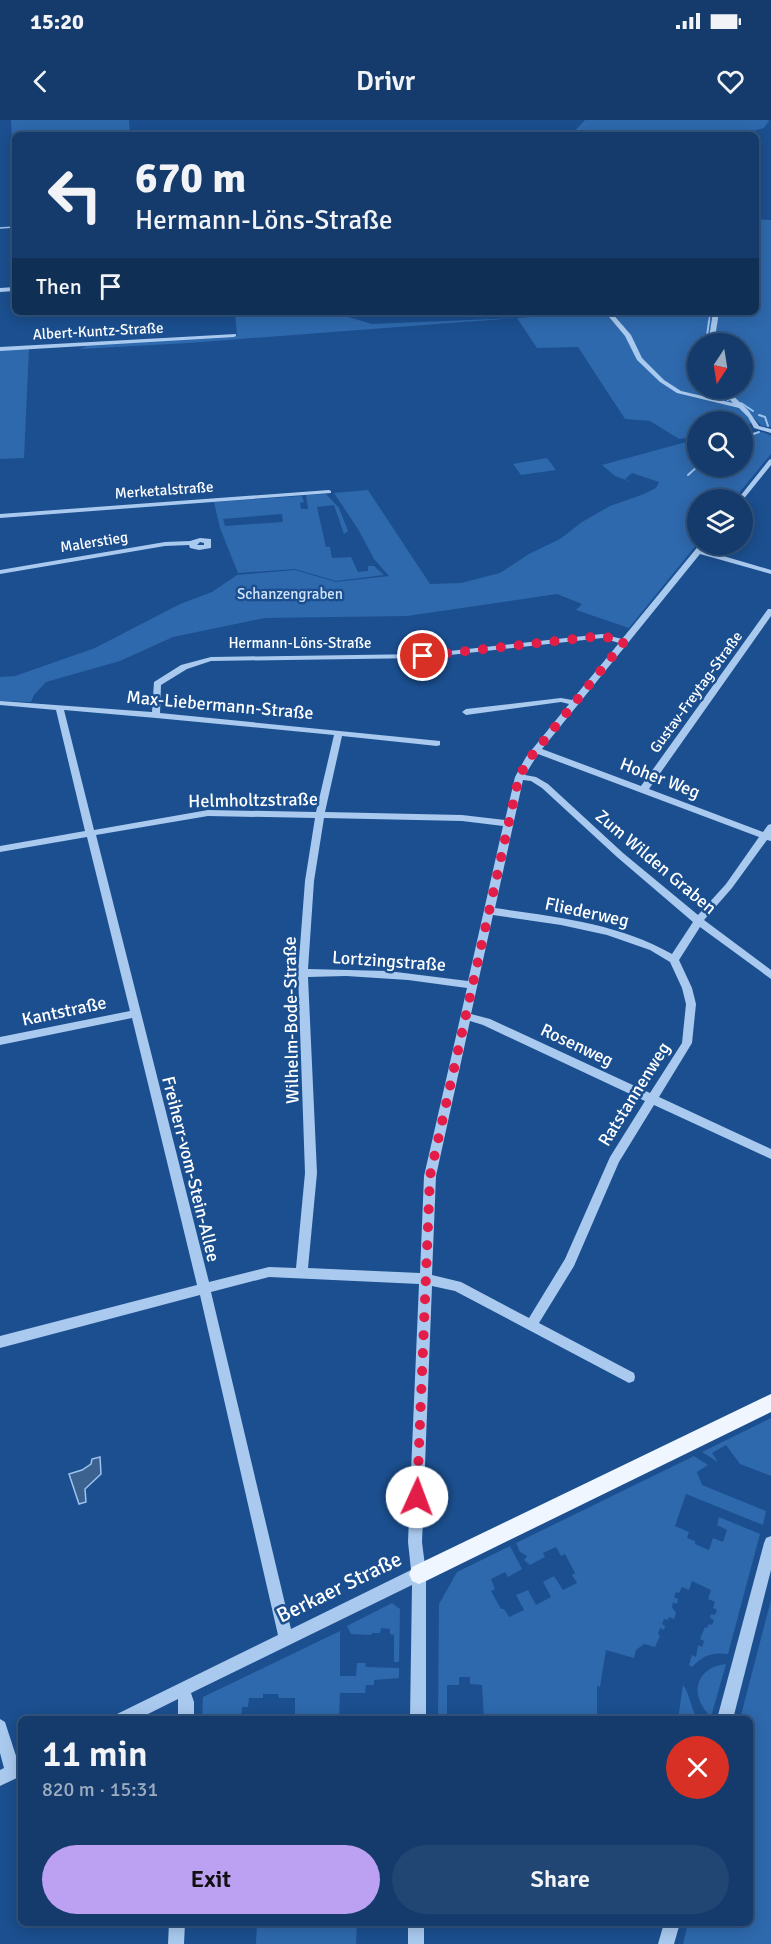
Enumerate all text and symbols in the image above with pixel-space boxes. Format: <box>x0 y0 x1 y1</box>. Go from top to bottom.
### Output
text: 15:20 <box>30 8 84 35</box>
icon: back <box>24 65 57 98</box>
text: Drivr <box>356 65 415 98</box>
icon: heart <box>714 65 747 98</box>
text: 670 m <box>135 153 246 204</box>
icon: left <box>36 156 114 234</box>
text: Hermann-Löns-Straße <box>135 204 393 237</box>
icon: arrive <box>94 270 127 303</box>
text: Then <box>36 273 82 300</box>
street label: Albert-Kuntz-Straße <box>32 319 164 343</box>
north arrow <box>687 333 753 399</box>
map controls <box>687 333 753 555</box>
button: search <box>687 411 753 477</box>
street label: Merketalstraße <box>114 478 214 502</box>
button: layers <box>687 489 753 555</box>
street label: Malerstieg <box>59 528 129 556</box>
park label: Schanzengraben <box>237 585 343 603</box>
street label: Gustav-Freytag-Straße <box>646 628 746 756</box>
pin <box>397 630 448 681</box>
street label: Hermann-Löns-Straße <box>228 634 372 652</box>
icon: arrive <box>406 639 439 672</box>
street label: Max-Liebermann-Straße <box>126 686 314 724</box>
street label: Hoher Weg <box>617 753 703 803</box>
street label: Helmholtzstraße <box>188 788 318 812</box>
street label: Zum Wilden Graben <box>591 805 721 919</box>
street label: Fliederweg <box>543 892 631 932</box>
street label: Wilhelm-Bode-Straße <box>279 936 303 1104</box>
street label: Lortzingstraße <box>331 946 447 976</box>
street label: Kantstraße <box>20 991 108 1031</box>
street label: Rosenweg <box>537 1019 617 1071</box>
street label: Ratstannenweg <box>593 1038 675 1150</box>
street label: Freiherr-vom-Stein-Allee <box>157 1074 225 1264</box>
position arrow <box>385 1465 449 1529</box>
street label: Berkaer Straße <box>272 1546 406 1628</box>
text: 11 min <box>42 1732 148 1777</box>
button: close <box>666 1736 729 1799</box>
text: 820 m · 15:31 <box>42 1777 158 1802</box>
button: Exit <box>42 1845 380 1914</box>
button: Share <box>392 1845 729 1914</box>

